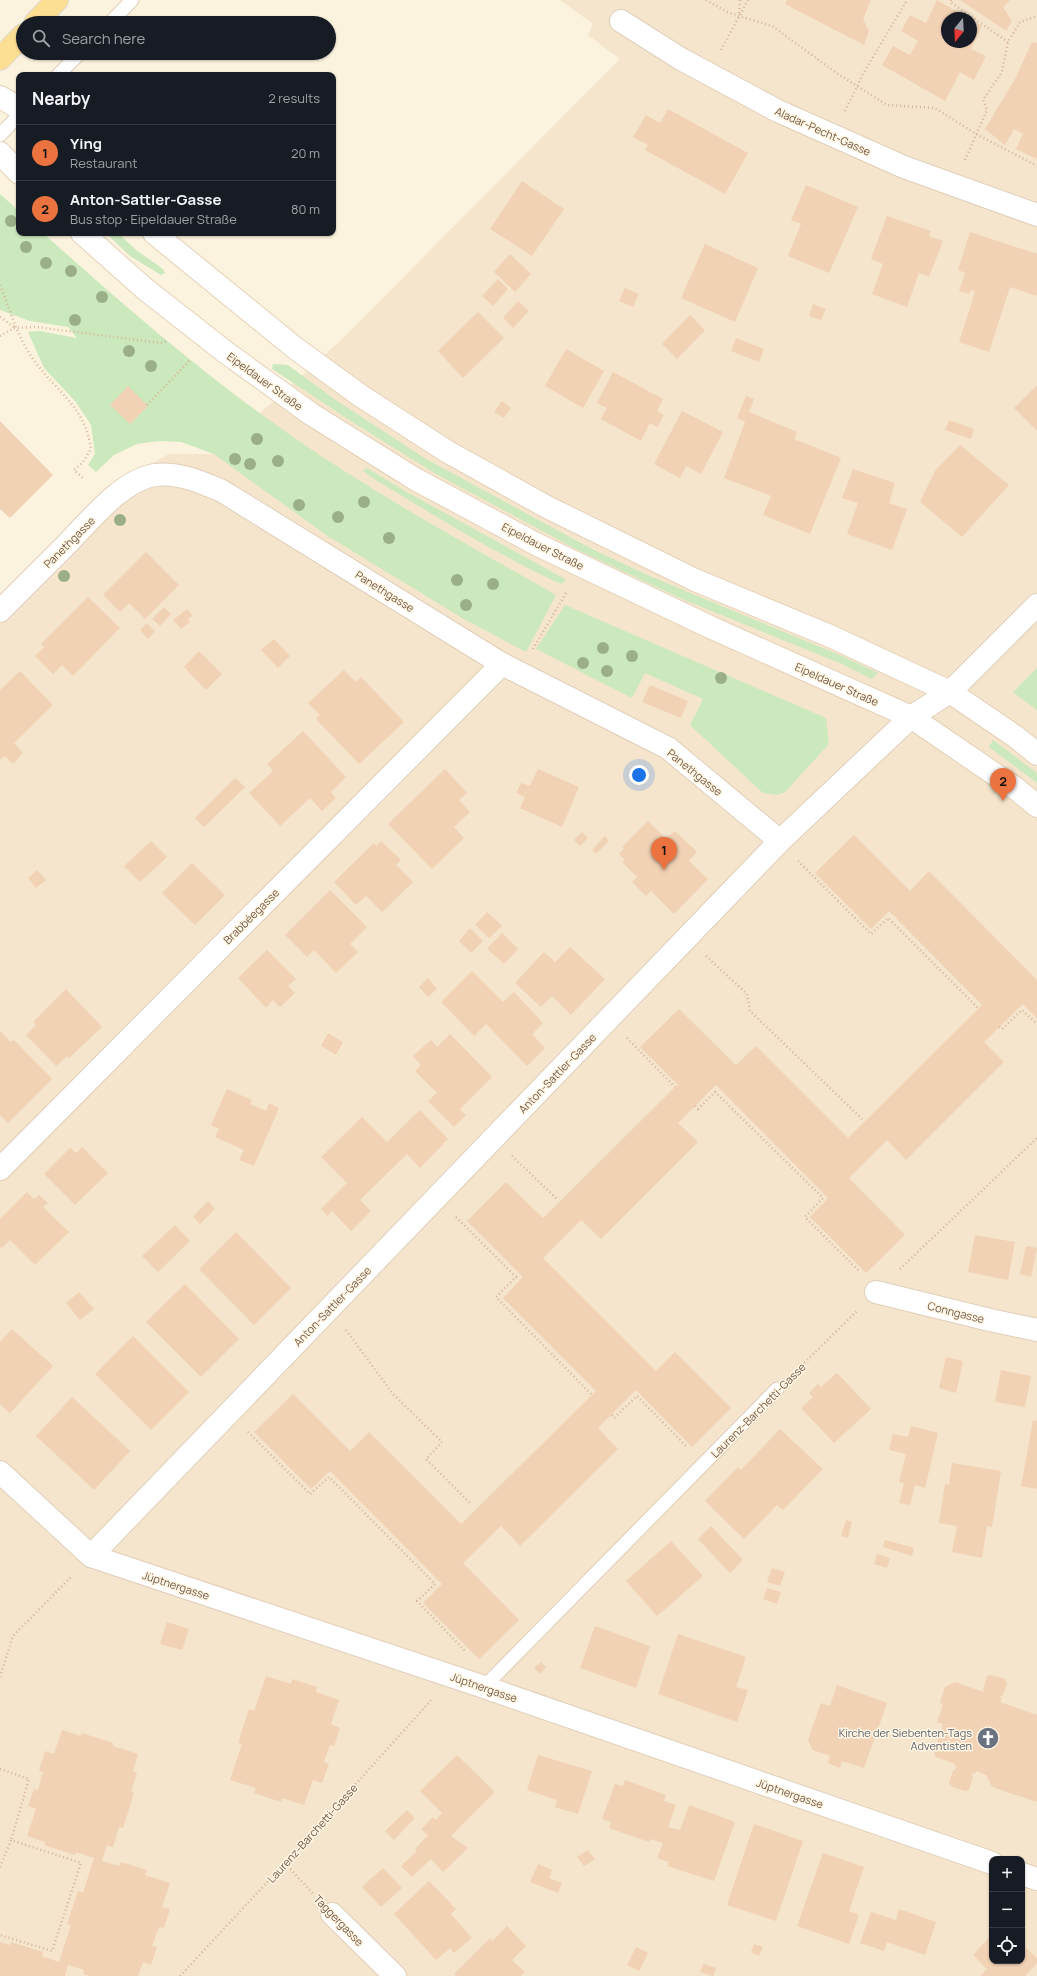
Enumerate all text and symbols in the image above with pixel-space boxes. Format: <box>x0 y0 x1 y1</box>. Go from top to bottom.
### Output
north arrow <box>941 12 977 48</box>
search box <box>16 16 336 60</box>
icon: search <box>30 27 52 49</box>
text: Search here <box>62 28 145 49</box>
text: Nearby <box>32 87 90 110</box>
text: 2 results <box>268 89 320 107</box>
street label: Aladar-Pecht-Gasse <box>773 103 874 159</box>
text: Ying <box>70 133 102 154</box>
text: 1 <box>42 144 48 162</box>
text: 20 m <box>291 144 320 162</box>
text: Restaurant <box>70 154 137 172</box>
text: Anton-Sattler-Gasse <box>70 189 222 210</box>
text: 2 <box>41 200 49 218</box>
text: 80 m <box>291 200 320 218</box>
text: Bus stop · Eipeldauer Straße <box>70 210 237 228</box>
street label: Eipeldauer Straße <box>224 348 306 414</box>
street label: Panethgasse <box>40 513 98 571</box>
street label: Eipeldauer Straße <box>499 519 587 573</box>
street label: Panethgasse <box>353 567 418 615</box>
street label: Eipeldauer Straße <box>793 659 882 709</box>
street label: Panethgasse <box>664 745 726 799</box>
your location <box>629 765 649 785</box>
pin: 2 <box>990 768 1016 801</box>
pin: 1 <box>651 837 677 870</box>
street label: Brabbéegasse <box>220 884 283 947</box>
street label: Anton-Sattler-Gasse <box>515 1029 600 1116</box>
street label: Anton-Sattler-Gasse <box>290 1262 375 1349</box>
street label: Conngasse <box>926 1298 987 1326</box>
street label: Laurenz-Barchetti-Gasse <box>707 1359 809 1461</box>
street label: Jüptnergasse <box>140 1567 212 1603</box>
street label: Jüptnergasse <box>449 1669 520 1706</box>
place label: Kirche der Siebenten-Tags Adventisten <box>839 1725 972 1753</box>
church icon: Kirche der Siebenten-Tags Adventisten <box>975 1725 1001 1751</box>
street label: Jüptnergasse <box>755 1775 826 1812</box>
street label: Laurenz-Barchetti-Gasse <box>263 1780 361 1886</box>
map controls <box>989 1856 1025 1964</box>
button: + <box>989 1856 1025 1892</box>
street label: Taggergasse <box>311 1891 368 1949</box>
button: − <box>989 1892 1025 1928</box>
button: locate <box>989 1928 1025 1964</box>

